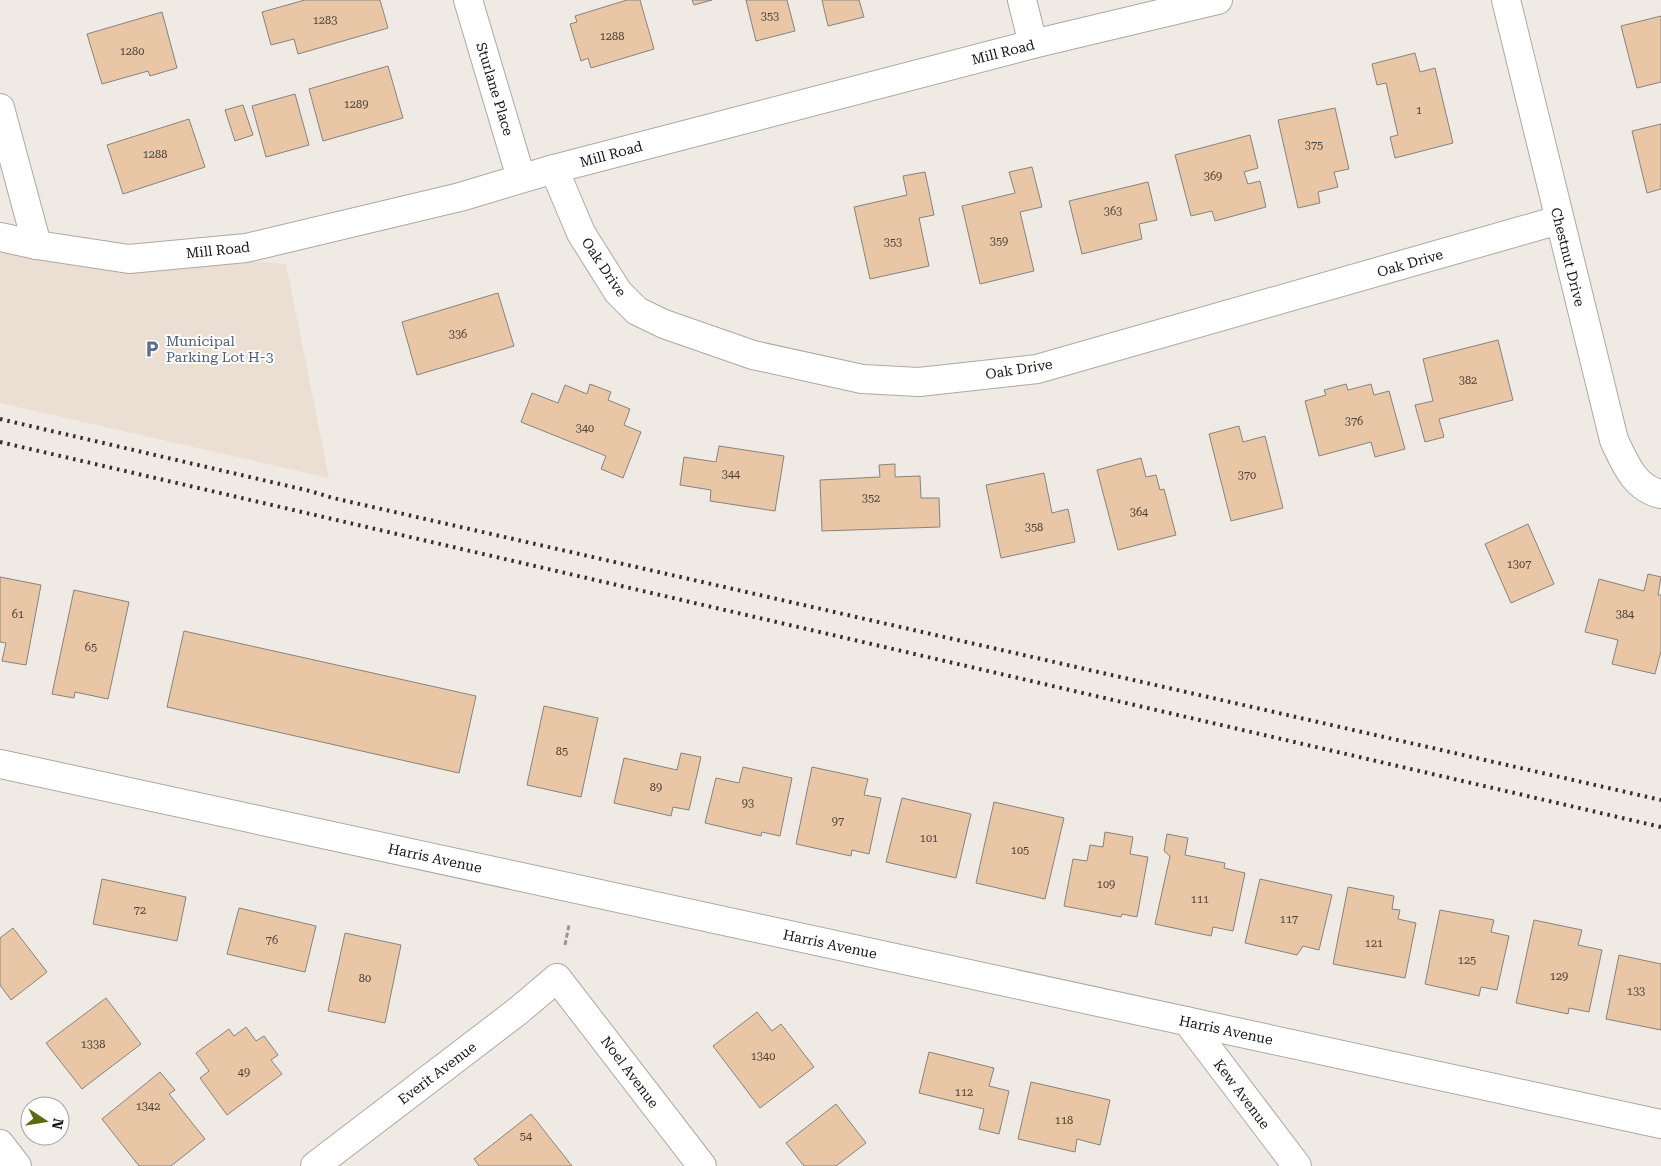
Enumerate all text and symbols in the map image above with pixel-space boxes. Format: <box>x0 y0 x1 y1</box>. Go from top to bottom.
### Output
house number: 353 <box>761 10 779 23</box>
house number: 1283 <box>313 14 337 27</box>
house number: 1288 <box>600 30 624 43</box>
street label: Mill Road <box>970 36 1036 68</box>
street label: Sturlane Place <box>473 40 517 138</box>
house number: 1280 <box>120 45 144 58</box>
house number: 1289 <box>344 98 368 111</box>
house number: 1 <box>1416 104 1422 117</box>
street label: Mill Road <box>578 138 644 170</box>
house number: 375 <box>1305 139 1323 152</box>
house number: 1288 <box>143 148 167 161</box>
house number: 369 <box>1204 170 1222 183</box>
house number: 363 <box>1104 205 1122 218</box>
street label: Chestnut Drive <box>1548 206 1588 309</box>
street label: Oak Drive <box>578 234 630 300</box>
house number: 359 <box>990 235 1008 248</box>
house number: 353 <box>884 236 902 249</box>
street label: Mill Road <box>185 239 251 261</box>
street label: Oak Drive <box>1375 246 1445 280</box>
house number: 336 <box>449 328 467 341</box>
place label: Municipal Parking Lot H-3 <box>166 333 274 365</box>
parking icon: Municipal Parking Lot H-3 <box>142 339 162 359</box>
street label: Oak Drive <box>984 356 1054 382</box>
house number: 382 <box>1459 374 1477 387</box>
house number: 376 <box>1345 415 1363 428</box>
house number: 340 <box>576 422 594 435</box>
house number: 344 <box>722 468 741 481</box>
house number: 370 <box>1238 469 1256 482</box>
house number: 352 <box>862 492 880 505</box>
house number: 364 <box>1130 506 1149 519</box>
house number: 358 <box>1025 521 1043 534</box>
house number: 1307 <box>1507 558 1531 571</box>
house number: 61 <box>12 608 24 621</box>
house number: 384 <box>1616 608 1635 621</box>
house number: 65 <box>85 641 97 654</box>
house number: 85 <box>556 745 568 758</box>
house number: 89 <box>650 781 662 794</box>
house number: 93 <box>742 797 754 810</box>
house number: 97 <box>832 815 844 828</box>
house number: 101 <box>920 832 938 845</box>
street label: Harris Avenue <box>387 840 484 876</box>
house number: 105 <box>1011 844 1029 857</box>
house number: 109 <box>1097 878 1115 891</box>
house number: 111 <box>1191 893 1209 906</box>
house number: 72 <box>134 904 146 917</box>
house number: 117 <box>1280 913 1298 926</box>
street label: Harris Avenue <box>782 926 879 962</box>
house number: 76 <box>266 934 278 947</box>
house number: 121 <box>1365 937 1383 950</box>
house number: 125 <box>1458 954 1476 967</box>
house number: 129 <box>1550 970 1568 983</box>
house number: 80 <box>359 972 371 985</box>
house number: 133 <box>1627 985 1645 998</box>
street label: Harris Avenue <box>1178 1012 1275 1048</box>
street label: Noel Avenue <box>598 1033 662 1111</box>
house number: 1338 <box>81 1038 105 1051</box>
street label: Everit Avenue <box>395 1038 479 1108</box>
house number: 1340 <box>751 1050 775 1063</box>
street label: Kew Avenue <box>1211 1056 1273 1132</box>
house number: 49 <box>238 1066 250 1079</box>
house number: 112 <box>955 1086 973 1099</box>
north arrow <box>20 1096 70 1146</box>
house number: 1342 <box>136 1100 160 1113</box>
house number: 118 <box>1055 1114 1073 1127</box>
text: N <box>49 1117 67 1131</box>
house number: 54 <box>520 1130 533 1143</box>

